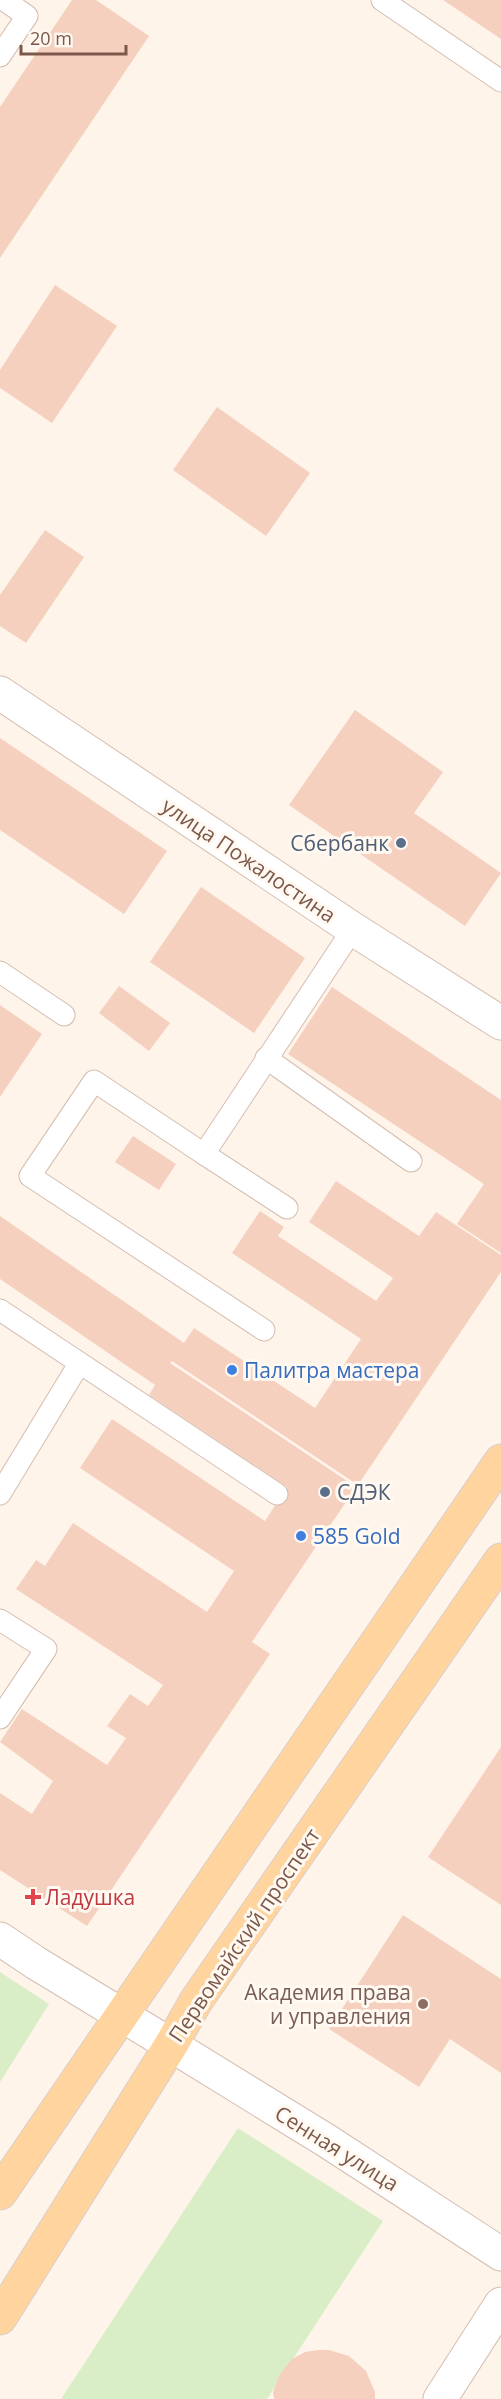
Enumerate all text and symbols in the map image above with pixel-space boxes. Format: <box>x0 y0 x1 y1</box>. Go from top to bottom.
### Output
scale bar <box>21 18 126 56</box>
text: 20 m <box>30 26 72 50</box>
street label: улица Пожалостина <box>157 791 341 929</box>
place label: Сбербанк <box>290 829 389 857</box>
marker: Сбербанк <box>394 836 408 850</box>
place label: Палитра мастера <box>244 1356 420 1384</box>
marker: Палитра мастера <box>225 1363 239 1377</box>
place label: СДЭК <box>337 1478 391 1506</box>
marker: СДЭК <box>318 1485 332 1499</box>
place label: 585 Gold <box>313 1522 401 1550</box>
marker: 585 Gold <box>294 1529 308 1543</box>
street label: Первомайский проспект <box>162 1823 326 2047</box>
place label: Ладушка <box>45 1883 135 1911</box>
marker: Ладушка <box>26 1890 40 1904</box>
place label: Академия права и управления <box>244 1978 411 2030</box>
marker: Академия права и управления <box>416 1997 430 2011</box>
street label: Сенная улица <box>270 2099 404 2197</box>

